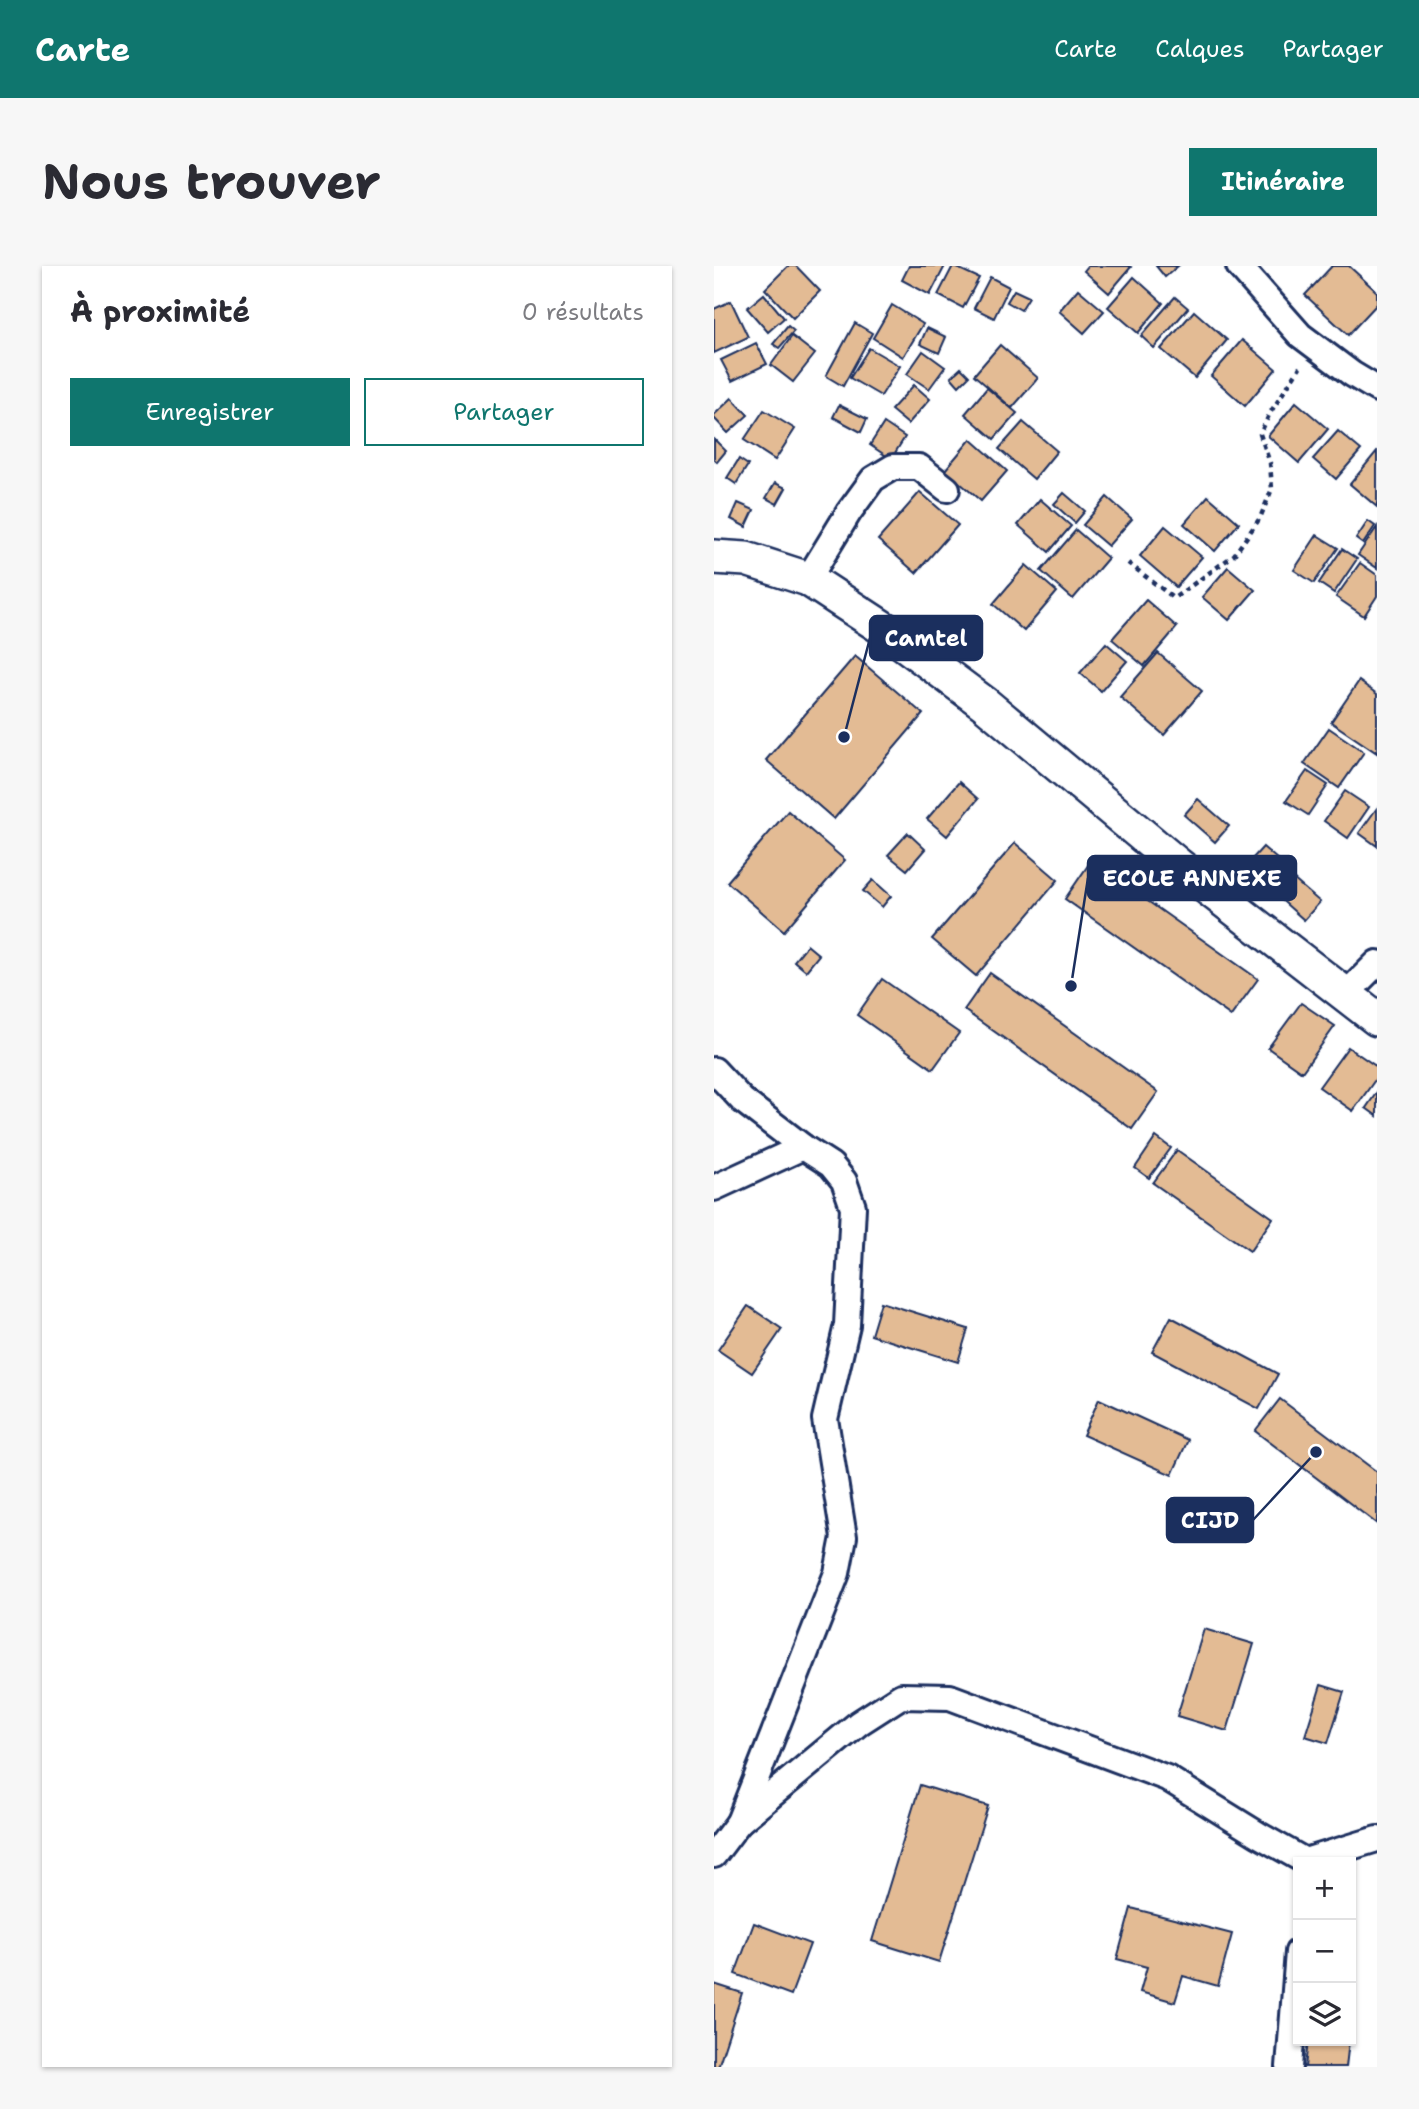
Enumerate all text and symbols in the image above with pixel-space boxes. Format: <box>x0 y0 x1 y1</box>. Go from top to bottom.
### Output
text: Carte <box>35 27 130 72</box>
text: Carte <box>1054 33 1117 65</box>
text: Calques <box>1155 33 1245 65</box>
text: Partager <box>1283 33 1384 65</box>
button: Itinéraire <box>1189 148 1377 216</box>
text: Nous trouver <box>42 149 381 215</box>
text: À proximité <box>70 291 250 332</box>
text: 0 résultats <box>522 297 644 327</box>
button: Enregistrer <box>70 378 350 446</box>
button: Partager <box>364 378 644 446</box>
callout: Camtel <box>870 616 982 660</box>
text: Camtel <box>884 623 968 653</box>
callout: ECOLE ANNEXE <box>1088 856 1296 900</box>
text: ECOLE ANNEXE <box>1102 863 1282 893</box>
callout: CIJD <box>1167 1498 1253 1542</box>
text: CIJD <box>1181 1505 1239 1535</box>
map controls <box>1293 1857 1356 2046</box>
button: + <box>1293 1857 1356 1920</box>
button: − <box>1293 1920 1356 1983</box>
button: layers <box>1293 1983 1356 2046</box>

